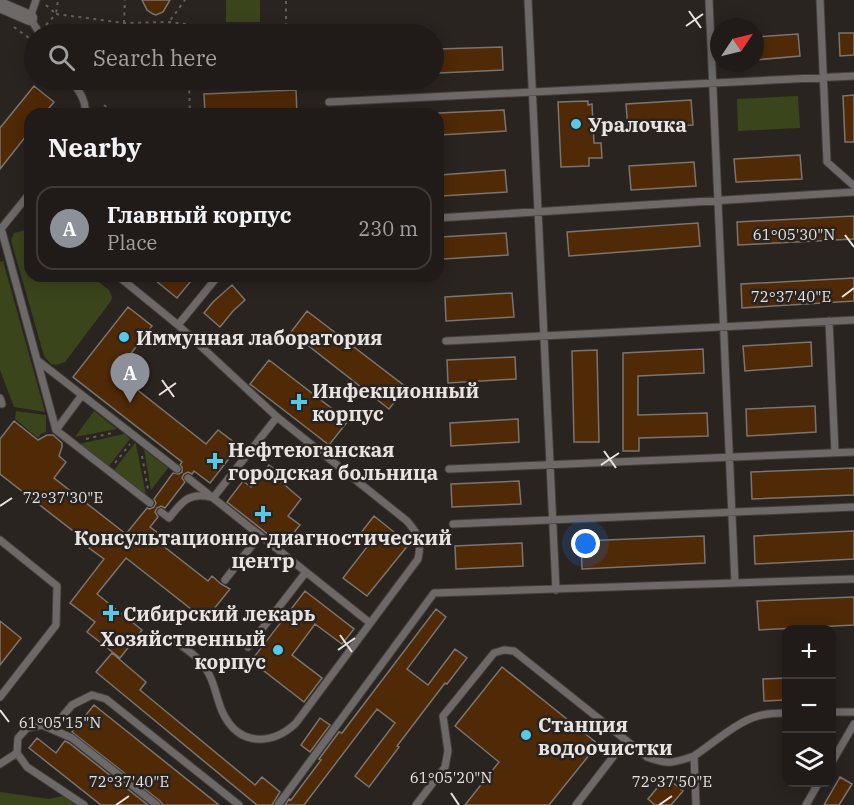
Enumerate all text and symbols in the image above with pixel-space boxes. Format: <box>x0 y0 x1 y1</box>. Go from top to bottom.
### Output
north arrow <box>710 18 764 72</box>
search box <box>24 24 444 90</box>
icon: search <box>45 41 78 74</box>
text: Search here <box>93 43 217 72</box>
place label: Уралочка <box>588 111 687 138</box>
marker: Уралочка <box>569 117 583 131</box>
text: Nearby <box>48 130 142 164</box>
text: Главный корпус <box>107 200 291 229</box>
text: A <box>63 215 76 242</box>
text: 230 m <box>358 215 418 242</box>
text: 61°05'30"N <box>753 225 835 244</box>
text: Place <box>107 229 157 256</box>
text: 72°37'40"E <box>751 287 831 306</box>
place label: Иммунная лаборатория <box>136 324 383 351</box>
marker: Иммунная лаборатория <box>117 330 131 344</box>
pin: A <box>110 354 150 403</box>
place label: Инфекционный корпус <box>312 377 479 427</box>
marker: Инфекционный корпус <box>290 393 308 411</box>
place label: Нефтеюганская городская больница <box>228 436 438 486</box>
marker: Нефтеюганская городская больница <box>206 452 224 470</box>
text: 72°37'30"E <box>23 488 103 507</box>
marker: Консультационно-диагностический центр <box>254 505 272 523</box>
place label: Консультационно-диагностический центр <box>74 524 452 574</box>
your location <box>571 529 600 558</box>
place label: Сибирский лекарь <box>123 600 316 627</box>
marker: Сибирский лекарь <box>104 606 118 620</box>
place label: Хозяйственный корпус <box>100 625 266 675</box>
map controls <box>782 625 836 787</box>
button: + <box>782 625 836 679</box>
marker: Хозяйственный корпус <box>271 643 285 657</box>
button: − <box>782 679 836 733</box>
place label: Станция водоочистки <box>538 711 673 761</box>
text: 61°05'15"N <box>19 713 101 732</box>
marker: Станция водоочистки <box>519 728 533 742</box>
button: layers <box>782 733 836 787</box>
text: 61°05'20"N <box>410 768 492 787</box>
text: 72°37'40"E <box>89 772 169 791</box>
text: 72°37'50"E <box>632 772 712 791</box>

